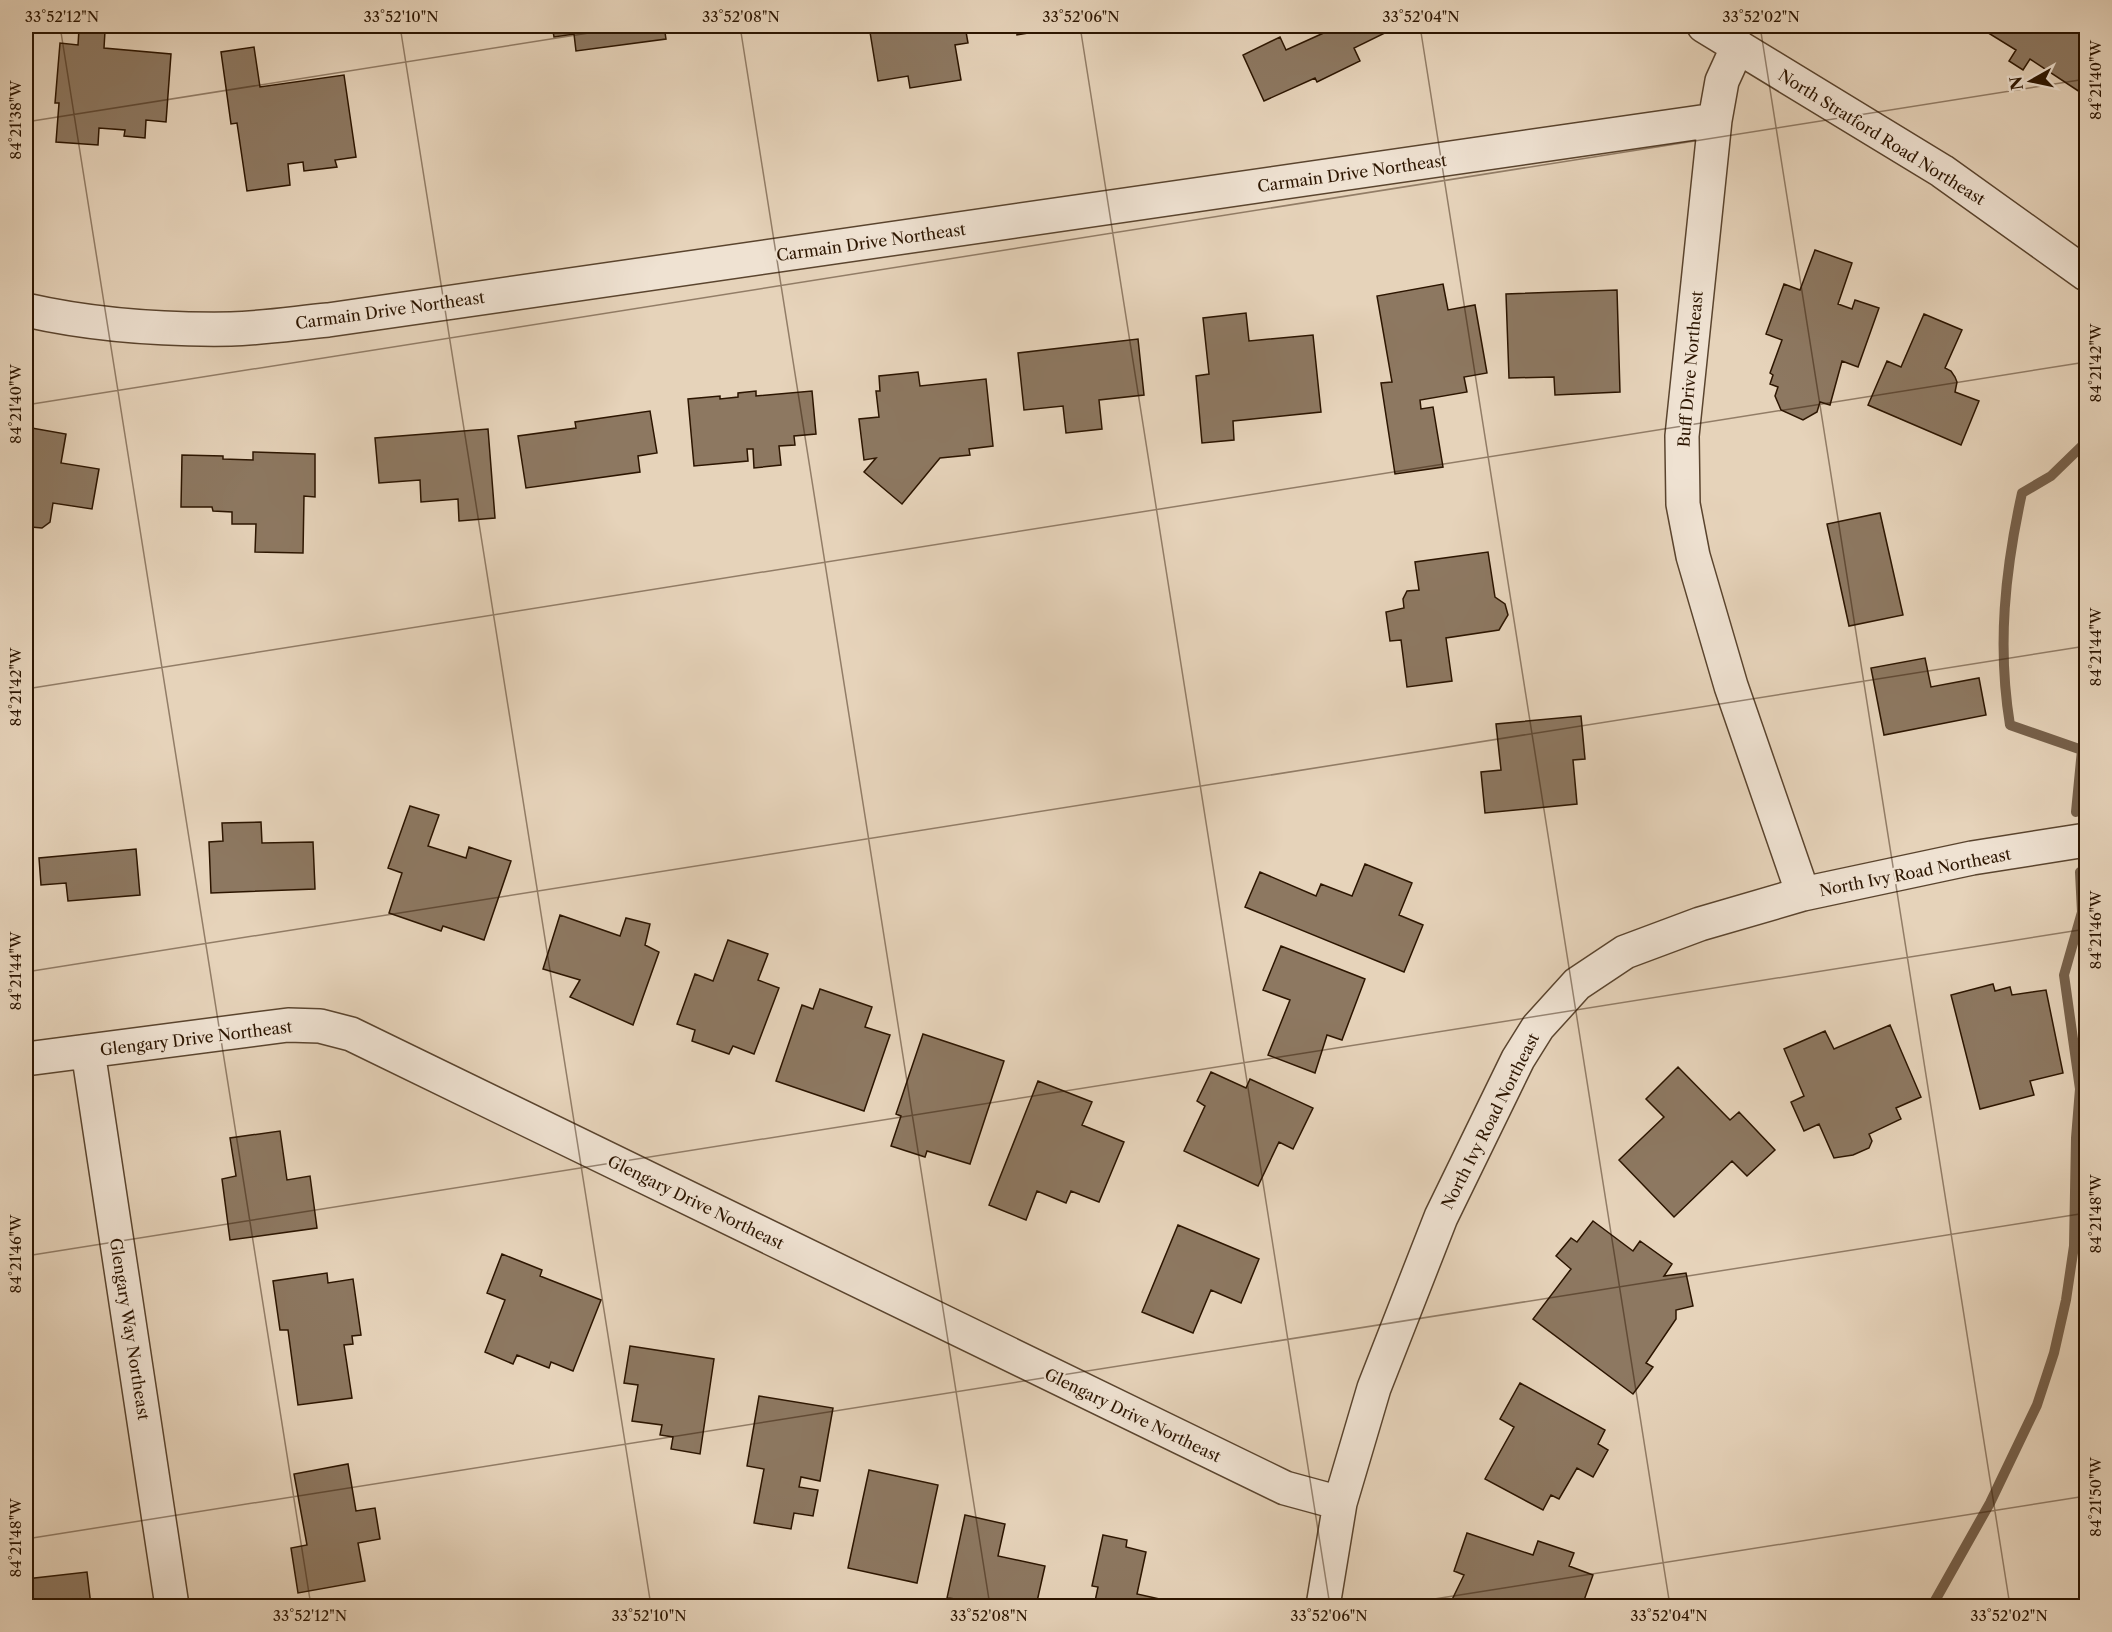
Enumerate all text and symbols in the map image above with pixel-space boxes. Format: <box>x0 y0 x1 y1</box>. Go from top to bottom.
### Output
text: 33°52'12"N <box>25 7 99 26</box>
text: 33°52'10"N <box>363 7 439 26</box>
text: 33°52'08"N <box>702 7 780 26</box>
text: 33°52'06"N <box>1042 7 1120 26</box>
text: 33°52'04"N <box>1382 7 1460 26</box>
text: 33°52'02"N <box>1722 7 1800 26</box>
text: 84°21'40"W <box>2086 40 2105 120</box>
north arrow <box>2001 51 2061 111</box>
street label: North Stratford Road Northeast <box>1775 65 1989 209</box>
text: N <box>2005 75 2027 92</box>
text: 84°21'38"W <box>6 80 25 160</box>
street label: Carmain Drive Northeast <box>1256 150 1448 196</box>
street label: Carmain Drive Northeast <box>775 219 967 265</box>
street label: Carmain Drive Northeast <box>294 287 486 333</box>
street label: Buff Drive Northeast <box>1673 290 1707 448</box>
text: 84°21'42"W <box>2086 323 2105 402</box>
text: 84°21'40"W <box>6 364 25 444</box>
text: 84°21'44"W <box>2086 607 2105 686</box>
text: 84°21'42"W <box>6 647 25 726</box>
street label: North Ivy Road Northeast <box>1817 844 2013 900</box>
text: 84°21'46"W <box>2086 890 2105 969</box>
text: 84°21'44"W <box>6 931 25 1010</box>
street label: Glengary Drive Northeast <box>99 1016 294 1060</box>
street label: North Ivy Road Northeast <box>1437 1029 1543 1212</box>
street label: Glengary Drive Northeast <box>605 1151 788 1254</box>
text: 84°21'48"W <box>2086 1174 2105 1254</box>
text: 84°21'46"W <box>6 1214 25 1293</box>
street label: Glengary Way Northeast <box>106 1237 154 1422</box>
street label: Glengary Drive Northeast <box>1042 1364 1225 1467</box>
text: 84°21'50"W <box>2086 1456 2105 1537</box>
text: 84°21'48"W <box>6 1498 25 1578</box>
text: 33°52'12"N <box>273 1606 347 1625</box>
text: 33°52'10"N <box>611 1606 687 1625</box>
text: 33°52'08"N <box>950 1606 1028 1625</box>
text: 33°52'06"N <box>1290 1606 1368 1625</box>
text: 33°52'04"N <box>1630 1606 1708 1625</box>
text: 33°52'02"N <box>1970 1606 2048 1625</box>

